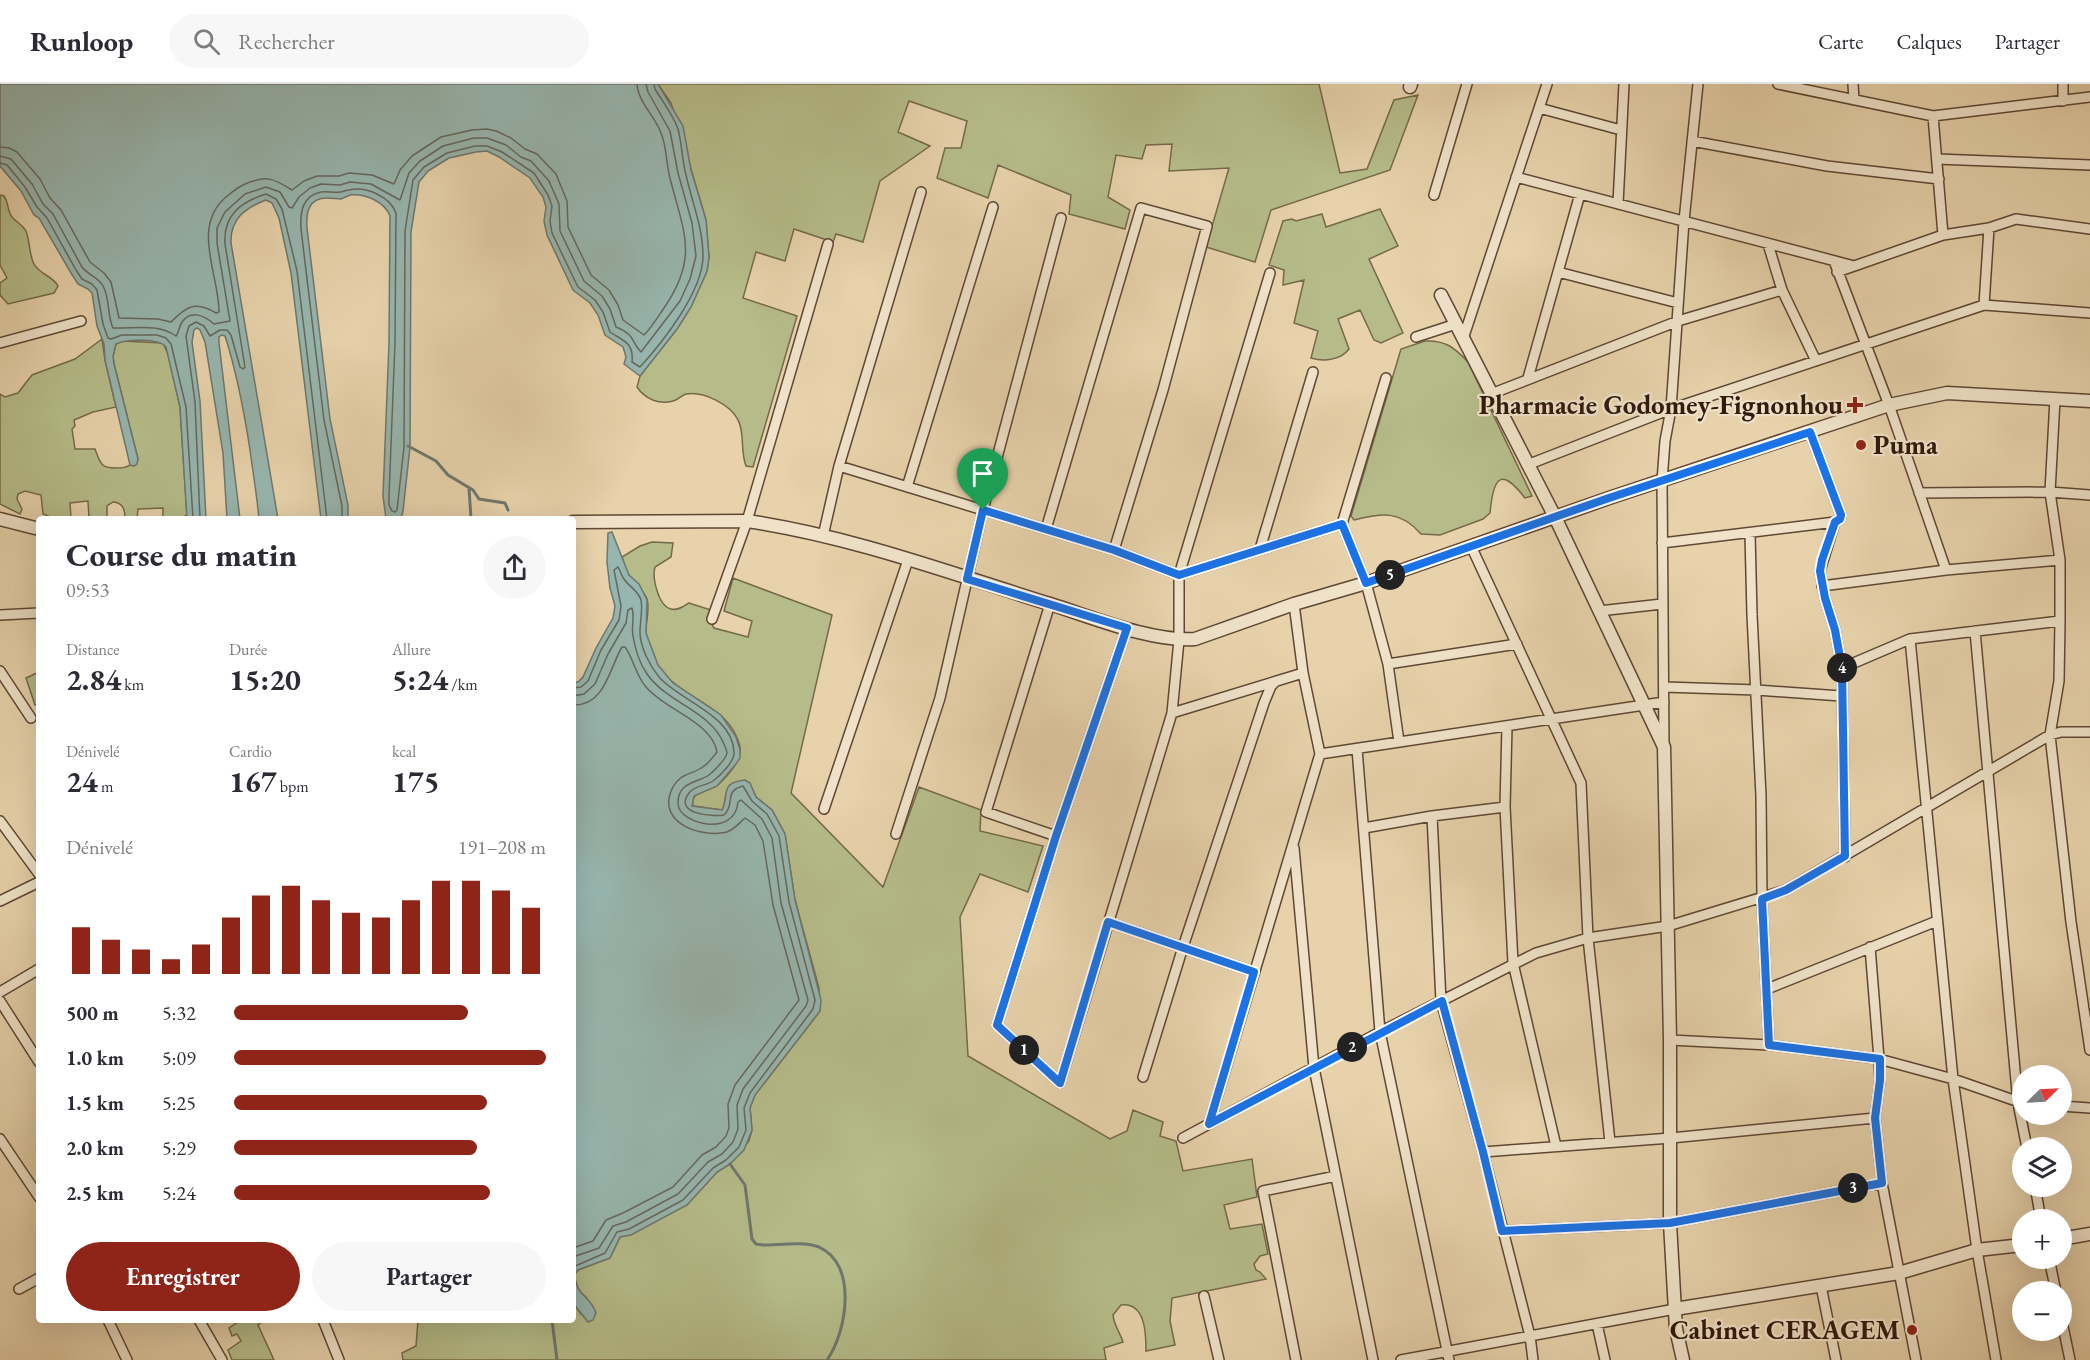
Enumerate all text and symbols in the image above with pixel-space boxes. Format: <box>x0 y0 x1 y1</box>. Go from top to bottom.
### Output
search box <box>169 14 589 68</box>
text: Runloop <box>30 23 133 59</box>
icon: search <box>190 25 223 58</box>
text: Rechercher <box>238 27 335 56</box>
text: Carte <box>1818 28 1863 55</box>
text: Calques <box>1896 28 1962 55</box>
text: Partager <box>1995 28 2060 55</box>
place label: Pharmacie Godomey-Fignonhou <box>1479 387 1843 422</box>
marker: Pharmacie Godomey-Fignonhou <box>1848 398 1862 412</box>
place label: Puma <box>1873 427 1938 462</box>
marker: Puma <box>1854 438 1868 452</box>
pin <box>957 448 1008 510</box>
icon: arrive <box>966 457 999 490</box>
text: Course du matin <box>66 533 297 576</box>
button: share <box>483 536 546 599</box>
pin: 5 <box>1375 560 1405 590</box>
text: 5 <box>1386 564 1394 585</box>
text: 09:53 <box>66 577 109 603</box>
text: Distance <box>66 639 119 660</box>
text: Durée <box>229 639 267 660</box>
text: Allure <box>392 639 431 660</box>
pin: 4 <box>1827 653 1857 683</box>
text: 4 <box>1838 657 1846 678</box>
text: 2.84 <box>66 660 121 699</box>
text: 15:20 <box>229 660 301 699</box>
text: 5:24 <box>392 660 448 699</box>
text: km <box>121 674 144 695</box>
text: /km <box>448 674 478 695</box>
text: Dénivelé <box>66 741 120 762</box>
text: Cardio <box>229 741 272 762</box>
text: kcal <box>392 741 416 762</box>
text: 24 <box>66 762 98 801</box>
text: 167 <box>229 762 277 801</box>
text: 175 <box>392 762 440 801</box>
text: m <box>98 776 113 797</box>
text: bpm <box>277 776 309 797</box>
text: Dénivelé <box>66 834 133 860</box>
text: 191–208 m <box>458 834 546 860</box>
text: 500 m <box>66 1000 119 1026</box>
text: 5:32 <box>162 1000 196 1026</box>
pin: 2 <box>1337 1032 1367 1062</box>
pin: 1 <box>1009 1035 1039 1065</box>
text: 2 <box>1348 1036 1356 1057</box>
text: 1 <box>1020 1039 1028 1060</box>
text: 1.0 km <box>66 1045 124 1071</box>
text: 5:09 <box>162 1045 196 1071</box>
north arrow <box>2012 1065 2072 1125</box>
map controls <box>2012 1065 2072 1341</box>
text: 1.5 km <box>66 1090 124 1116</box>
text: 5:25 <box>162 1090 196 1116</box>
text: 2.0 km <box>66 1135 124 1161</box>
text: 5:29 <box>162 1135 196 1161</box>
button: layers <box>2012 1137 2072 1197</box>
pin: 3 <box>1838 1173 1868 1203</box>
text: 3 <box>1849 1177 1857 1198</box>
text: 2.5 km <box>66 1180 124 1206</box>
text: 5:24 <box>162 1180 196 1206</box>
button: + <box>2012 1209 2072 1269</box>
button: Enregistrer <box>66 1242 300 1311</box>
button: Partager <box>312 1242 546 1311</box>
button: − <box>2012 1281 2072 1341</box>
place label: Cabinet CERAGEM <box>1670 1312 1900 1347</box>
marker: Cabinet CERAGEM <box>1905 1323 1919 1337</box>

